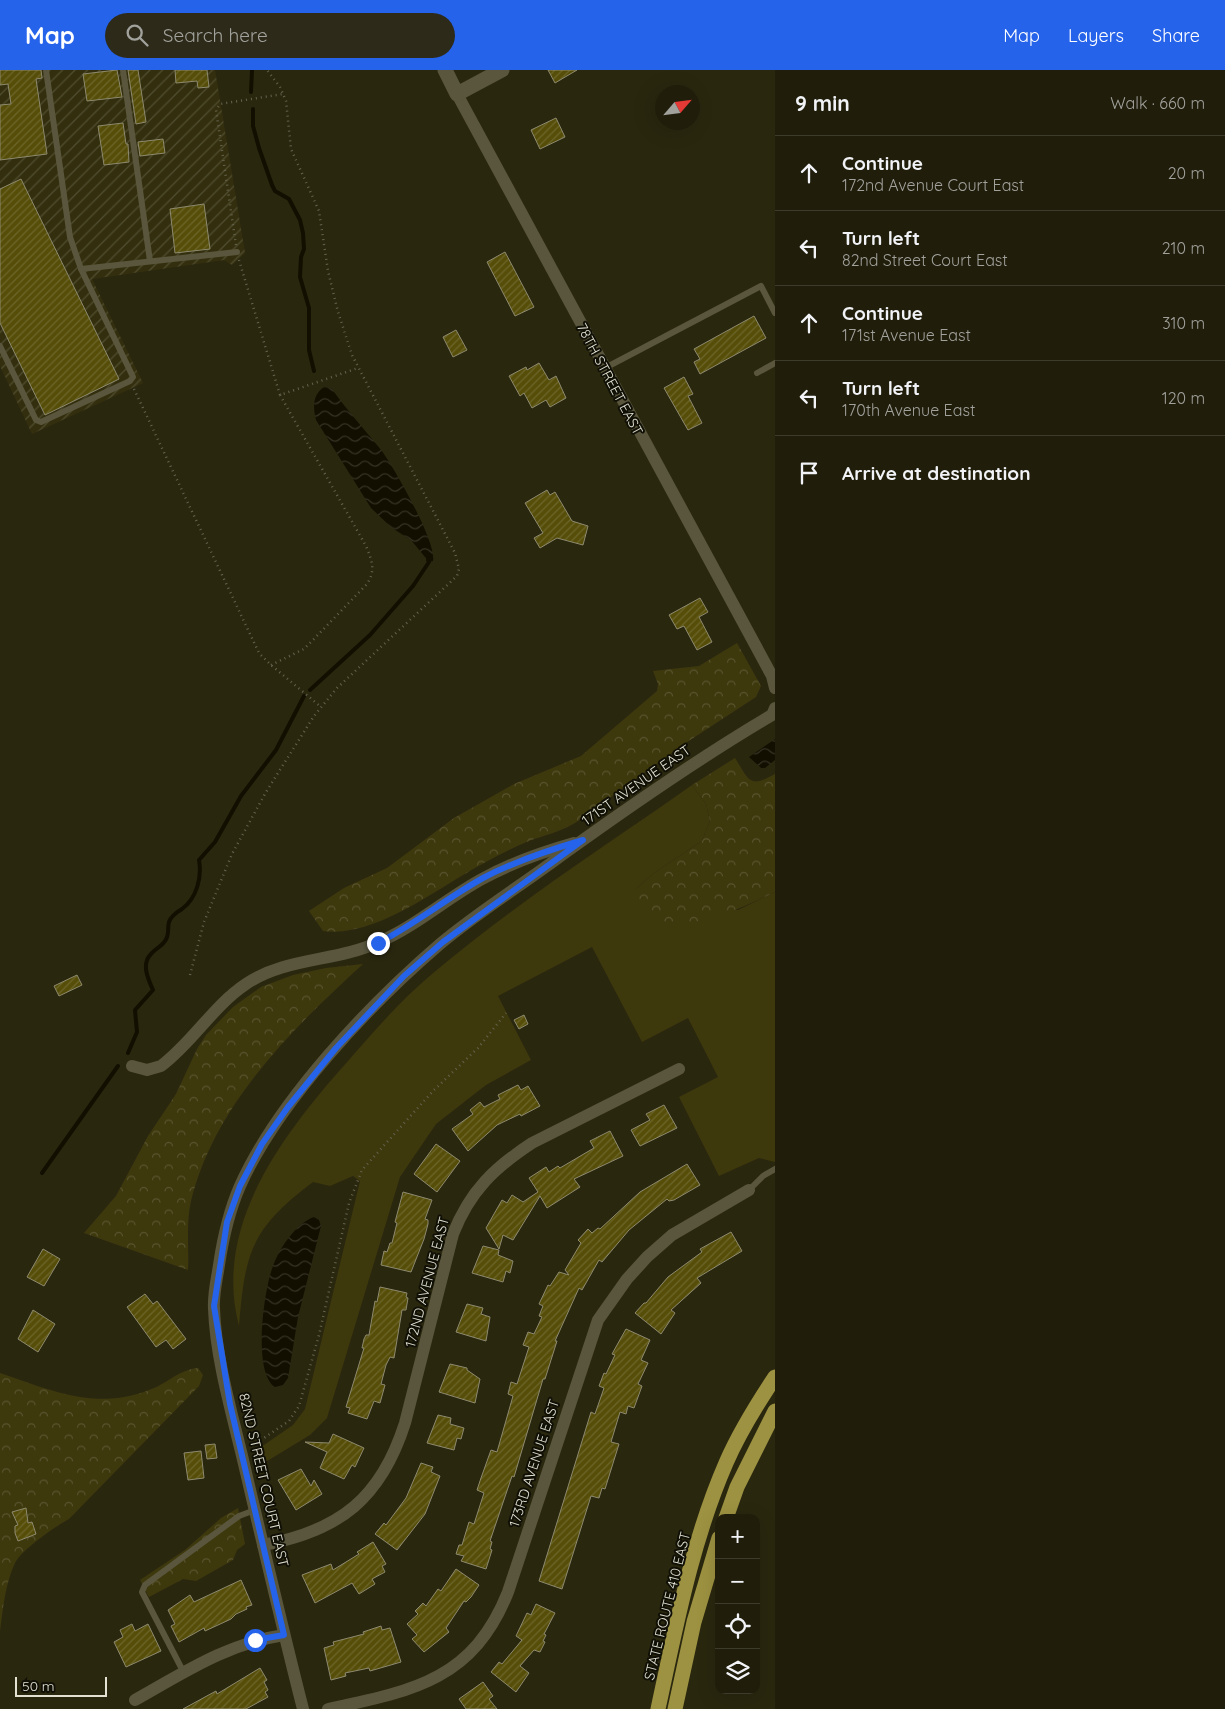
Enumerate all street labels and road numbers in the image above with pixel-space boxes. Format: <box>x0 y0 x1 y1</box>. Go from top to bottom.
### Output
street label: 78TH STREET EAST <box>573 320 647 438</box>
street label: 171ST AVENUE EAST <box>578 741 694 829</box>
street label: 172ND AVENUE EAST <box>401 1215 453 1349</box>
street label: 82ND STREET COURT EAST <box>235 1391 293 1569</box>
street label: 173RD AVENUE EAST <box>505 1397 563 1529</box>
street label: STATE ROUTE 410 EAST <box>640 1530 694 1682</box>

